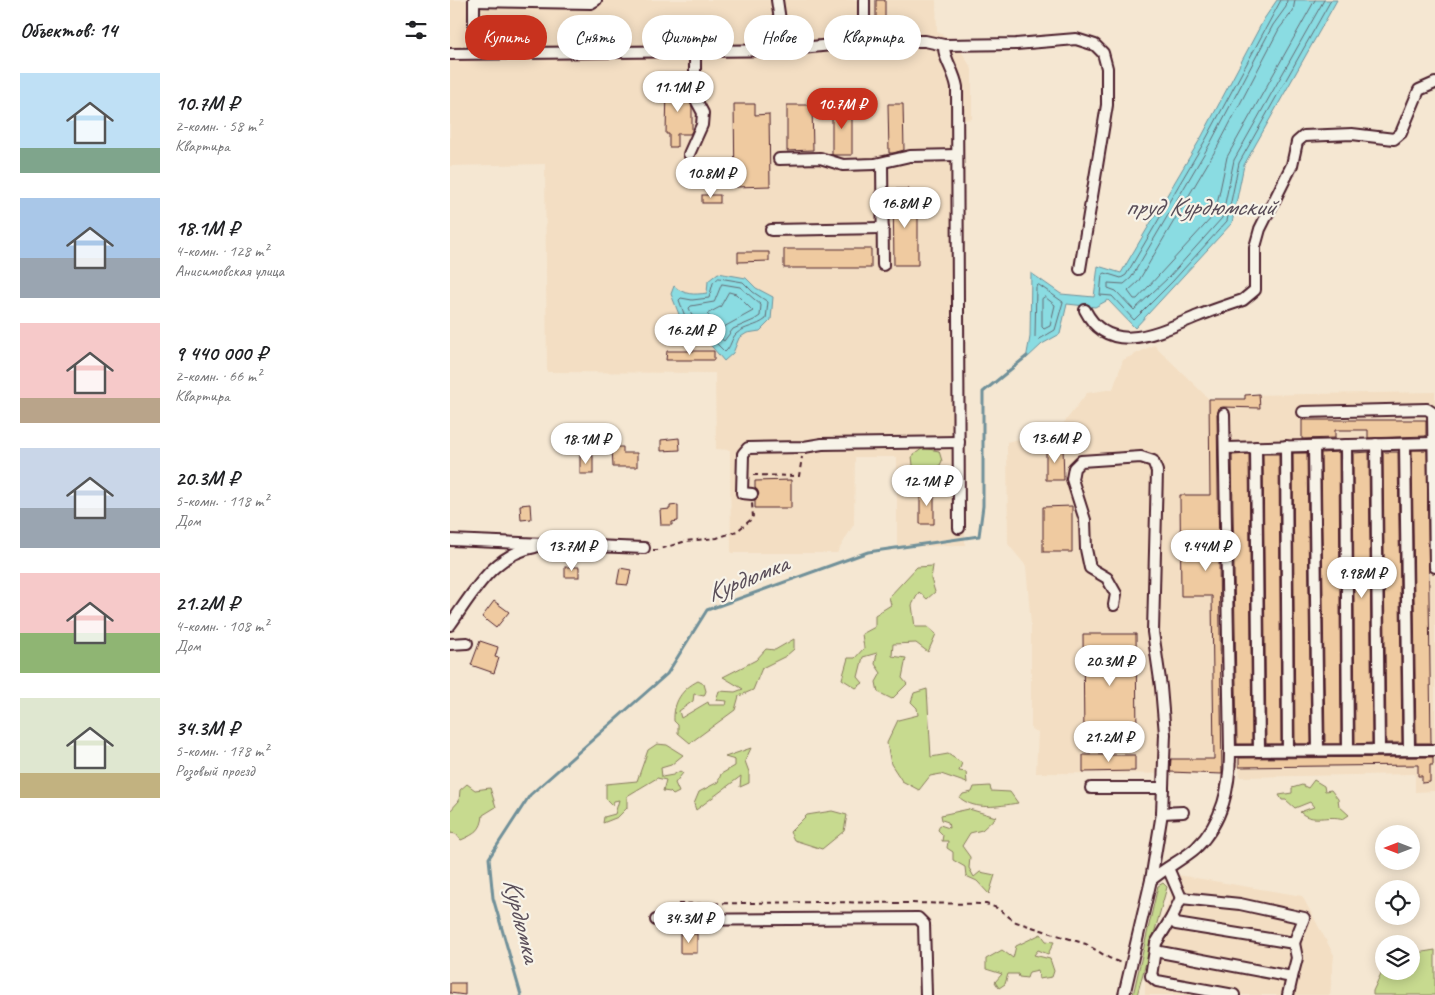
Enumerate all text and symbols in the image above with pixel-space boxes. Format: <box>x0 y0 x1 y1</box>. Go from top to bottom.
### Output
chip: Купить <box>465 15 547 60</box>
chip: Снять <box>557 15 632 60</box>
chip: Фильтры <box>642 15 734 60</box>
chip: Новое <box>744 15 814 60</box>
chip: Квартира <box>824 15 921 60</box>
icon: filters <box>402 16 430 44</box>
text: Объектов: 14 <box>20 17 117 43</box>
pin: 11.1M ₽ <box>632 70 724 113</box>
text: 11.1M ₽ <box>654 77 702 97</box>
pin: 10.7M ₽ <box>796 88 888 130</box>
text: 10.7M ₽ <box>175 90 239 116</box>
icon: home <box>60 93 120 153</box>
text: 10.7M ₽ <box>818 94 866 114</box>
text: 2-комн. · 58 m² <box>175 116 261 136</box>
text: Квартира <box>175 136 230 156</box>
pin: 10.8M ₽ <box>665 156 757 199</box>
text: 10.8M ₽ <box>687 163 735 183</box>
pin: 16.8M ₽ <box>859 186 951 229</box>
water label: пруд Курдюмский <box>1125 190 1280 223</box>
text: 16.8M ₽ <box>881 193 929 213</box>
text: 18.1M ₽ <box>175 215 239 241</box>
icon: home <box>60 218 120 278</box>
text: 4-комн. · 128 m² <box>175 241 268 261</box>
text: Анисимовская улица <box>175 261 284 281</box>
pin: 16.2M ₽ <box>644 314 736 356</box>
text: 16.2M ₽ <box>666 320 714 340</box>
text: 9 440 000 ₽ <box>175 340 267 366</box>
icon: home <box>60 343 120 403</box>
text: 2-комн. · 66 m² <box>175 366 261 386</box>
text: Квартира <box>175 386 230 406</box>
pin: 18.1M ₽ <box>540 422 632 465</box>
pin: 13.6M ₽ <box>1009 422 1101 464</box>
text: 13.6M ₽ <box>1031 428 1079 448</box>
text: 18.1M ₽ <box>562 429 610 449</box>
pin: 12.1M ₽ <box>881 464 973 507</box>
text: 20.3M ₽ <box>175 465 239 491</box>
icon: home <box>60 468 120 528</box>
text: 12.1M ₽ <box>903 471 951 491</box>
text: 5-комн. · 118 m² <box>175 491 268 511</box>
text: Дом <box>175 511 201 531</box>
pin: 13.7M ₽ <box>526 530 618 572</box>
pin: 9.44M ₽ <box>1160 530 1252 572</box>
text: 13.7M ₽ <box>548 536 596 556</box>
text: 9.44M ₽ <box>1182 536 1230 556</box>
water label: Курдюмка <box>701 545 796 609</box>
pin: 9.98M ₽ <box>1316 556 1408 599</box>
text: 9.98M ₽ <box>1338 563 1386 583</box>
text: 21.2M ₽ <box>175 590 239 616</box>
icon: home <box>60 593 120 653</box>
text: 4-комн. · 108 m² <box>175 616 268 636</box>
text: Дом <box>175 636 201 656</box>
pin: 20.3M ₽ <box>1064 644 1156 687</box>
text: 20.3M ₽ <box>1086 651 1134 671</box>
text: 34.3M ₽ <box>175 715 239 741</box>
icon: home <box>60 718 120 778</box>
pin: 21.2M ₽ <box>1063 720 1155 763</box>
text: 21.2M ₽ <box>1085 727 1133 747</box>
text: 5-комн. · 178 m² <box>175 741 268 761</box>
text: Розовый проезд <box>175 761 254 781</box>
north arrow <box>1375 825 1420 870</box>
map controls <box>1375 825 1420 980</box>
water label: Курдюмка <box>496 875 549 969</box>
button: locate <box>1375 880 1420 925</box>
pin: 34.3M ₽ <box>643 902 735 944</box>
text: 34.3M ₽ <box>665 908 713 928</box>
button: layers <box>1375 935 1420 980</box>

